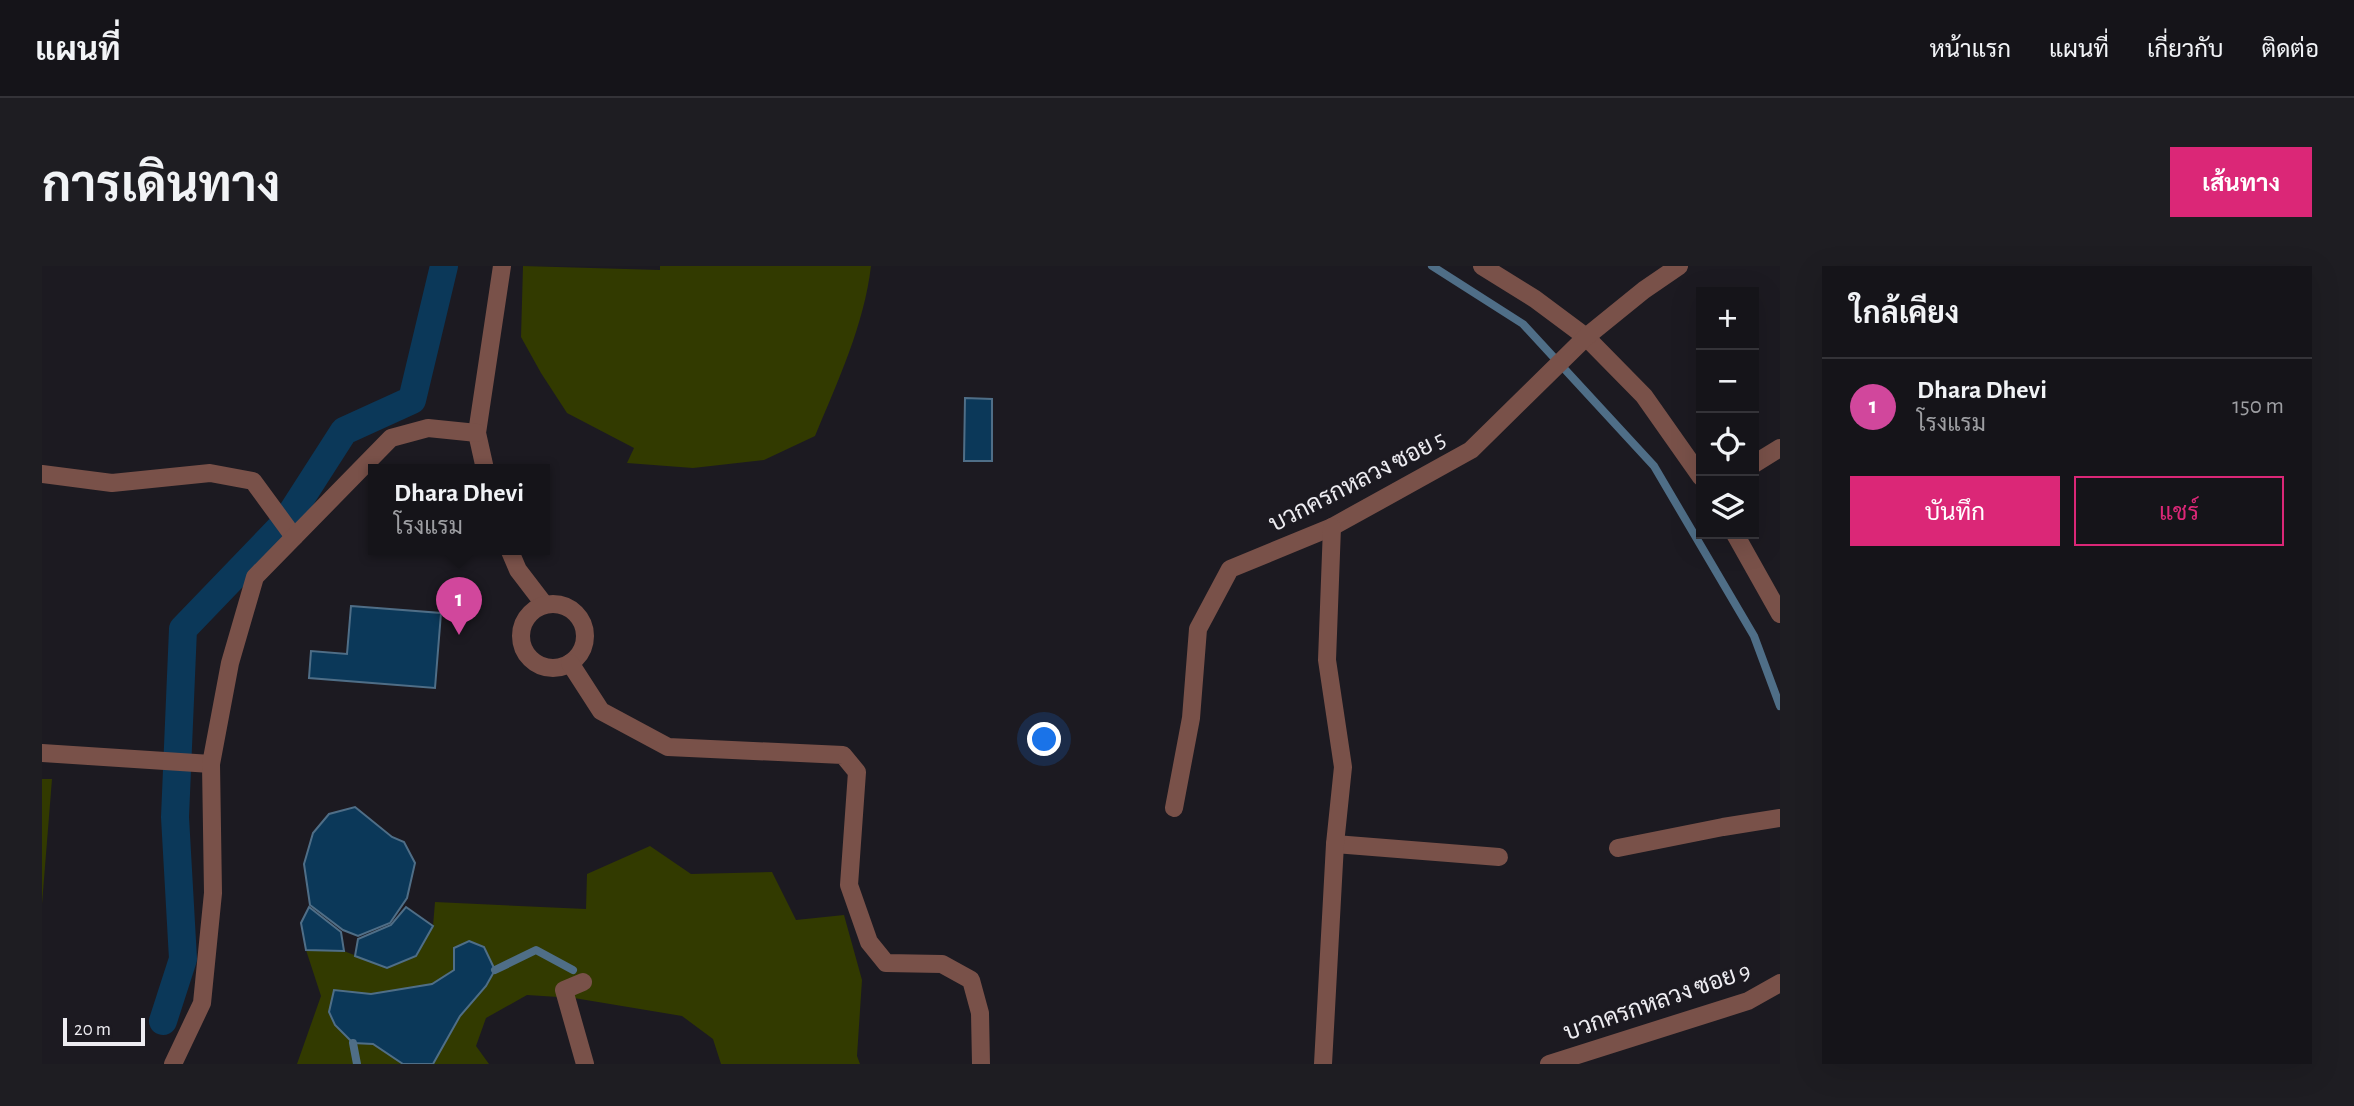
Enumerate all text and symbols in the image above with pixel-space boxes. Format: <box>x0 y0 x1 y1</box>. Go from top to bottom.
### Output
text: แผนที่ <box>35 34 121 67</box>
text: หน้าแรก <box>1930 38 2011 62</box>
text: แผนที่ <box>2049 38 2109 62</box>
text: เกี่ยวกับ <box>2147 38 2224 62</box>
text: ติดต่อ <box>2262 38 2319 62</box>
button: เส้นทาง <box>2170 147 2312 217</box>
text: การเดินทาง <box>42 162 280 211</box>
map controls <box>1696 287 1759 539</box>
button: + <box>1696 287 1759 350</box>
text: ใกล้เคียง <box>1850 299 1959 329</box>
button: − <box>1696 350 1759 413</box>
text: Dhara Dhevi <box>1917 377 2047 403</box>
text: 1 <box>1869 395 1877 418</box>
text: 150 m <box>2232 395 2284 418</box>
button: locate <box>1696 413 1759 476</box>
text: โรงแรม <box>1917 413 1986 436</box>
street label: บวกครกหลวง ซอย 5 <box>1265 427 1450 537</box>
popup <box>368 464 550 555</box>
button: layers <box>1696 476 1759 539</box>
button: บันทึก <box>1850 476 2060 546</box>
button: แชร์ <box>2074 476 2284 546</box>
text: Dhara Dhevi <box>394 480 524 506</box>
text: โรงแรม <box>394 516 463 539</box>
pin: 1 <box>436 577 482 635</box>
your location <box>1027 722 1061 756</box>
street label: บวกครกหลวง ซอย 9 <box>1561 959 1754 1045</box>
scale bar <box>63 1015 145 1047</box>
text: 20 m <box>74 1020 111 1039</box>

